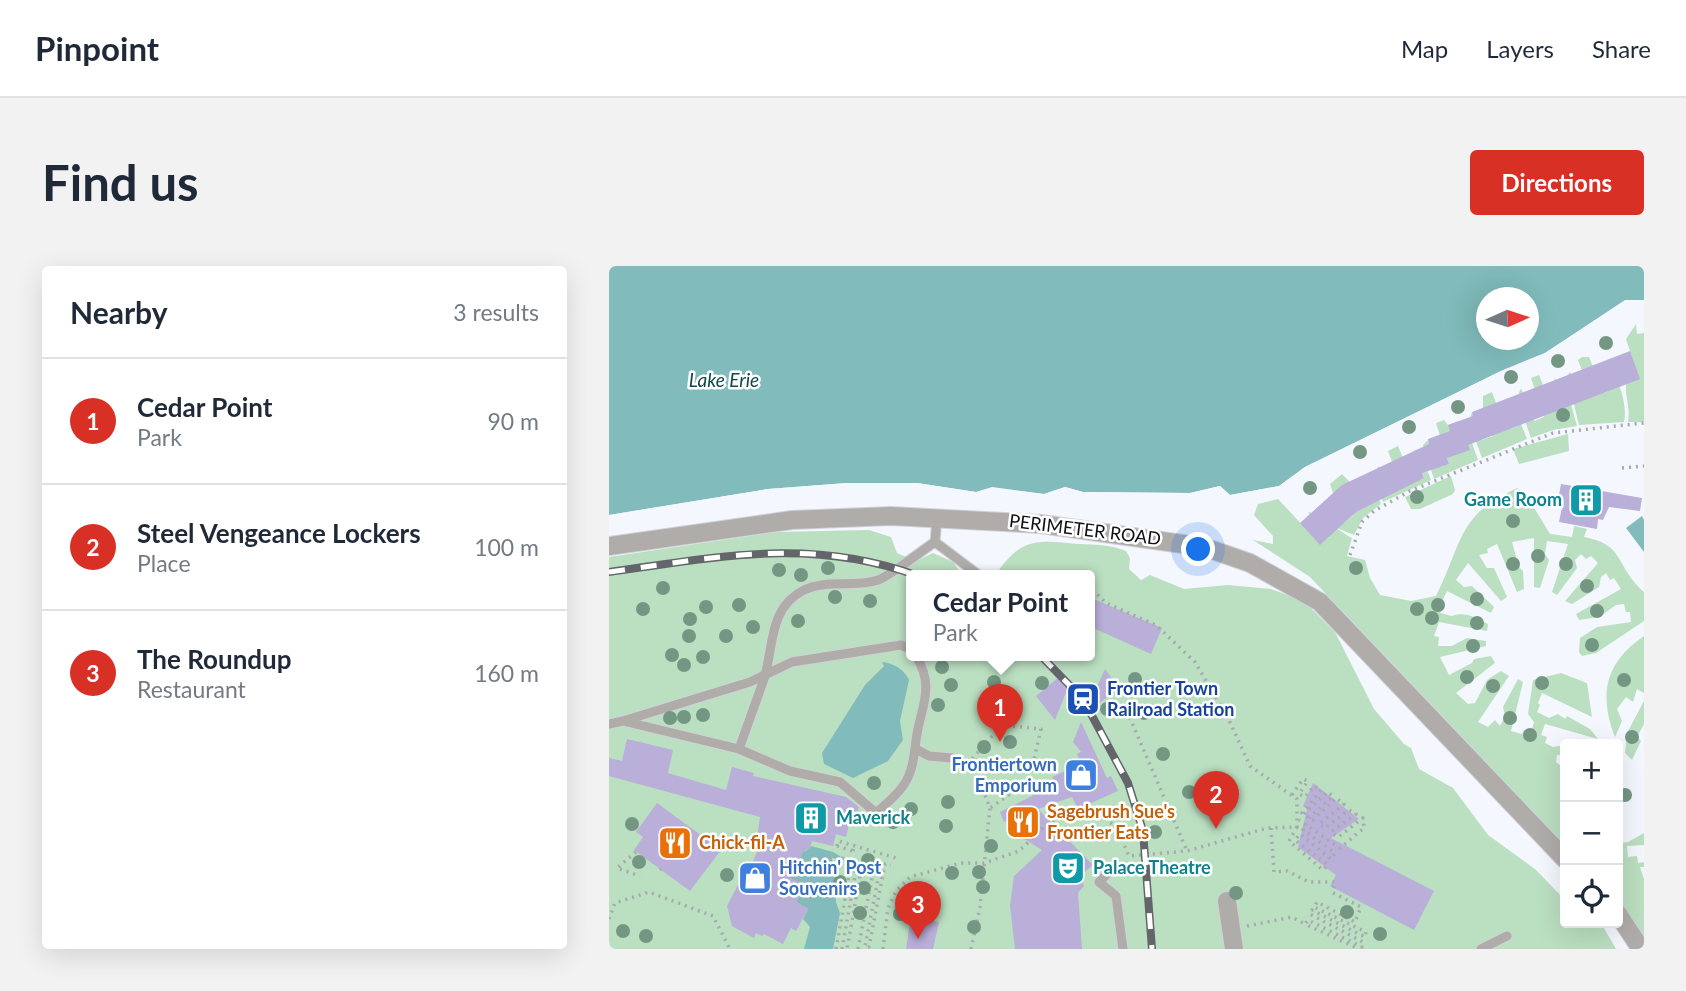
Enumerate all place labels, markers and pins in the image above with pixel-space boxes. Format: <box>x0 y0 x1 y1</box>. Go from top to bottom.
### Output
building icon: Game Room <box>1567 481 1605 519</box>
place label: Game Room <box>1464 488 1562 510</box>
place label: Frontier Town Railroad Station <box>1107 677 1234 720</box>
station icon: Frontier Town Railroad Station <box>1064 680 1102 718</box>
pin: 1 <box>977 684 1023 742</box>
place label: Frontiertown Emporium <box>951 753 1057 796</box>
shop icon: Frontiertown Emporium <box>1062 756 1100 794</box>
pin: 2 <box>1193 771 1239 829</box>
building icon: Maverick <box>792 799 830 837</box>
place label: Sagebrush Sue's Frontier Eats <box>1047 800 1175 843</box>
restaurant icon: Sagebrush Sue's Frontier Eats <box>1004 803 1042 841</box>
place label: Maverick <box>836 806 910 828</box>
restaurant icon: Chick-fil-A <box>656 824 694 862</box>
place label: Chick-fil-A <box>699 831 785 853</box>
theatre icon: Palace Theatre <box>1049 849 1087 887</box>
place label: Hitchin' Post Souvenirs <box>779 856 881 899</box>
place label: Palace Theatre <box>1093 856 1211 878</box>
shop icon: Hitchin' Post Souvenirs <box>736 859 774 897</box>
pin: 3 <box>895 881 941 939</box>

